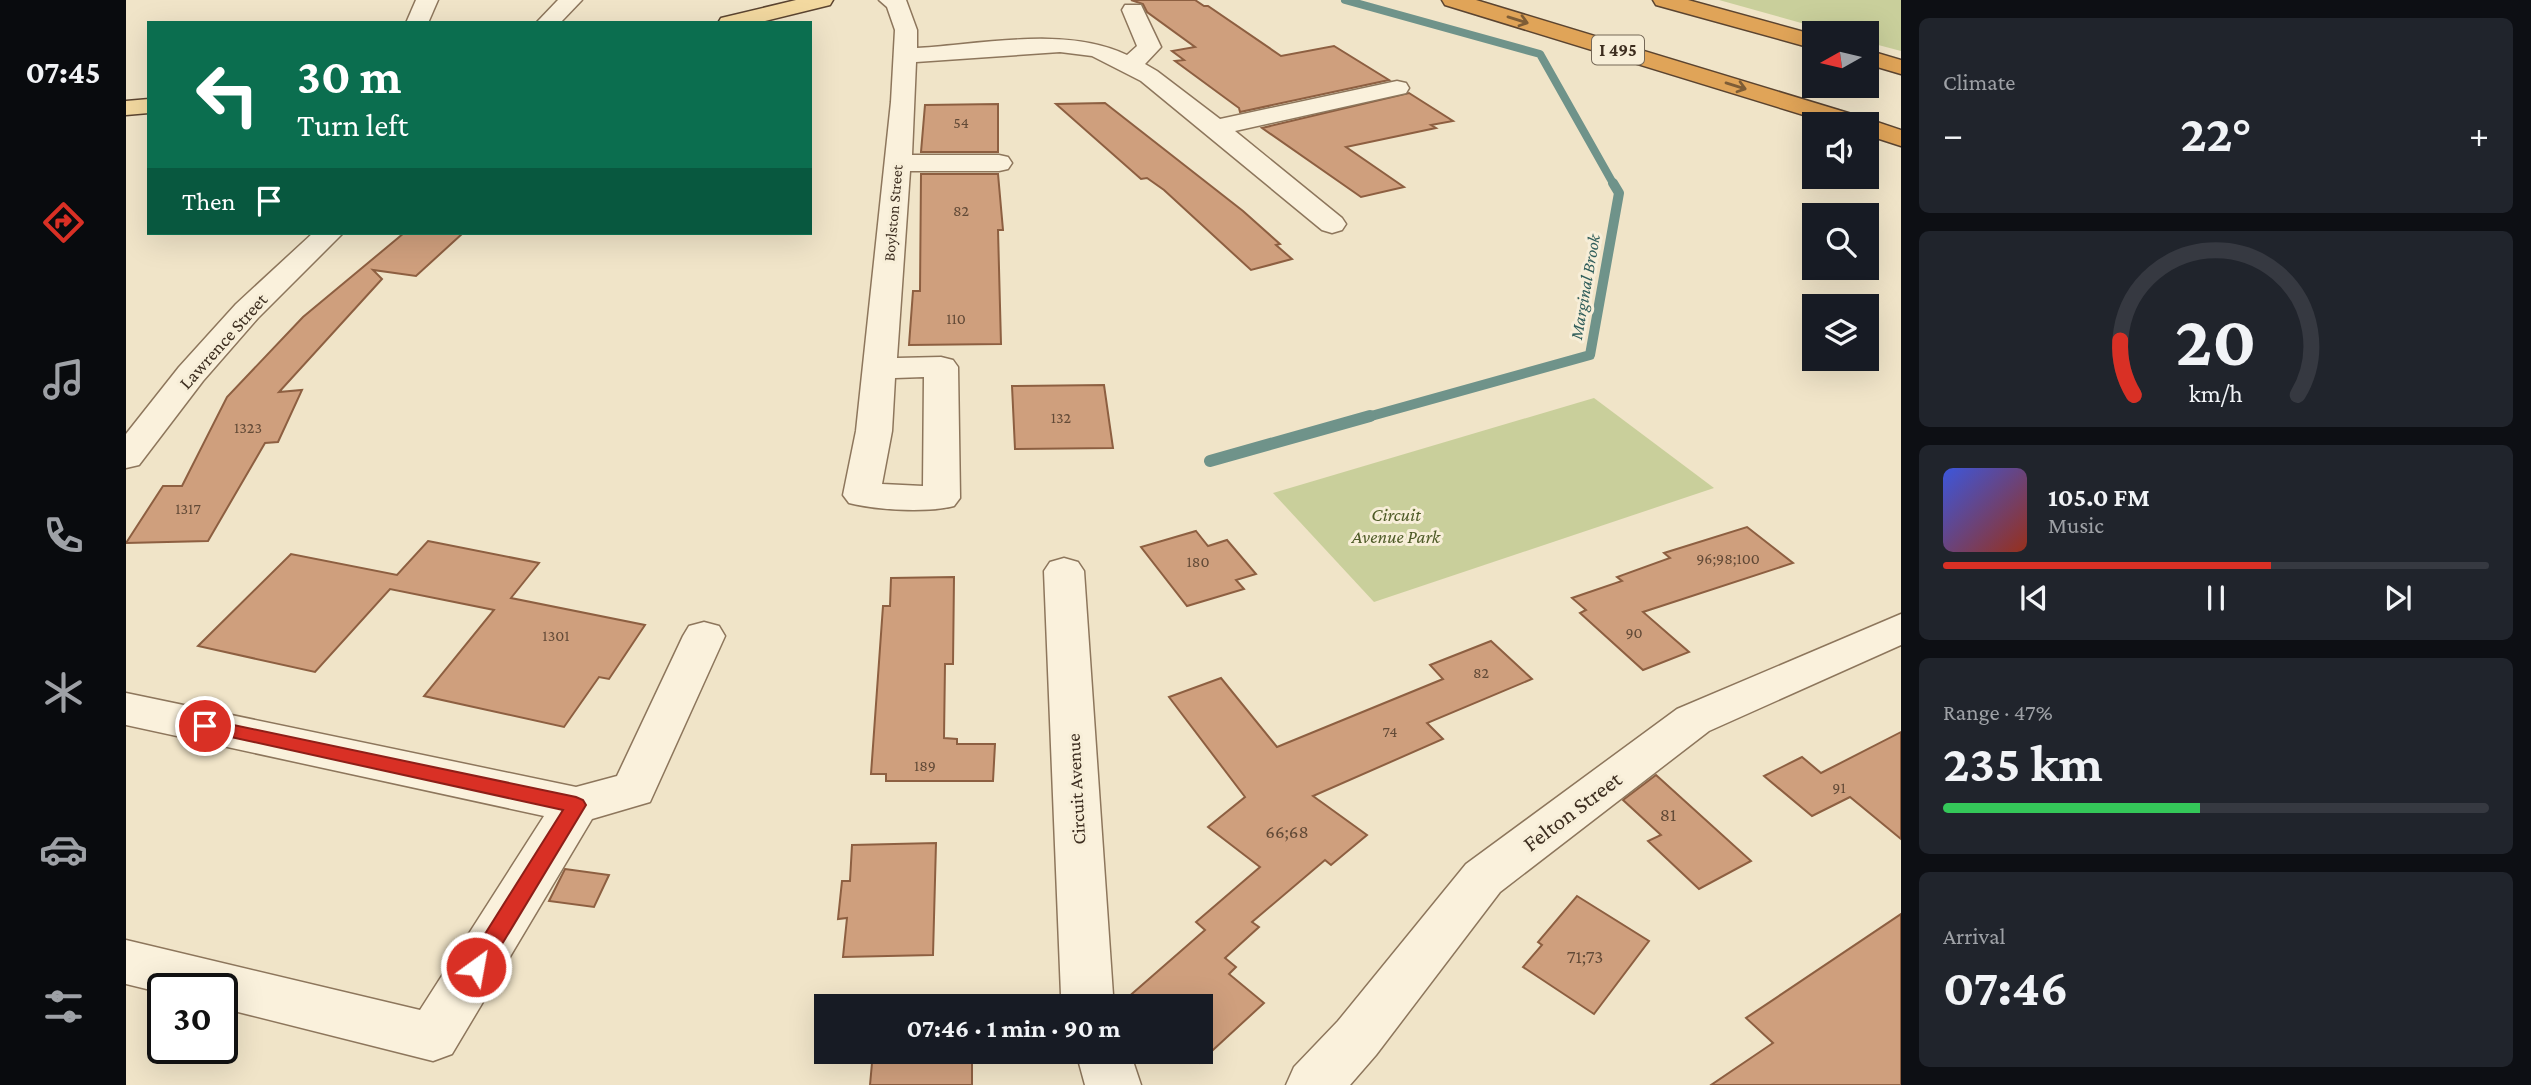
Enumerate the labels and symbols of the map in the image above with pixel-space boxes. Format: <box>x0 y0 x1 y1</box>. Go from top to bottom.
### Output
one-way arrow <box>1507 14 1529 27</box>
north arrow <box>1802 21 1880 98</box>
road number: I 495 <box>1592 36 1644 64</box>
one-way arrow <box>1725 80 1747 93</box>
house number: 54 <box>953 114 969 131</box>
street label: Boylston Street <box>880 163 907 262</box>
house number: 82 <box>953 202 969 219</box>
water label: Marginal Brook <box>1566 232 1604 342</box>
street label: Lawrence Street <box>175 288 272 393</box>
house number: 110 <box>946 310 966 327</box>
house number: 132 <box>1051 409 1072 426</box>
house number: 1323 <box>234 419 262 436</box>
house number: 1317 <box>175 500 201 517</box>
park label: Circuit Avenue Park <box>1351 504 1441 547</box>
house number: 96;98;100 <box>1696 550 1760 568</box>
house number: 180 <box>1187 553 1209 570</box>
house number: 90 <box>1625 624 1643 641</box>
house number: 1301 <box>542 627 570 644</box>
house number: 82 <box>1473 664 1489 681</box>
pin <box>175 696 235 756</box>
house number: 74 <box>1382 723 1398 740</box>
street label: Circuit Avenue <box>1063 733 1089 845</box>
house number: 189 <box>914 757 936 774</box>
street label: Felton Street <box>1518 765 1627 856</box>
house number: 91 <box>1832 779 1846 796</box>
house number: 81 <box>1660 804 1676 825</box>
house number: 66;68 <box>1265 821 1309 842</box>
position arrow <box>439 930 513 1004</box>
house number: 71;73 <box>1567 946 1603 967</box>
speed limit sign: 30 <box>147 973 238 1064</box>

